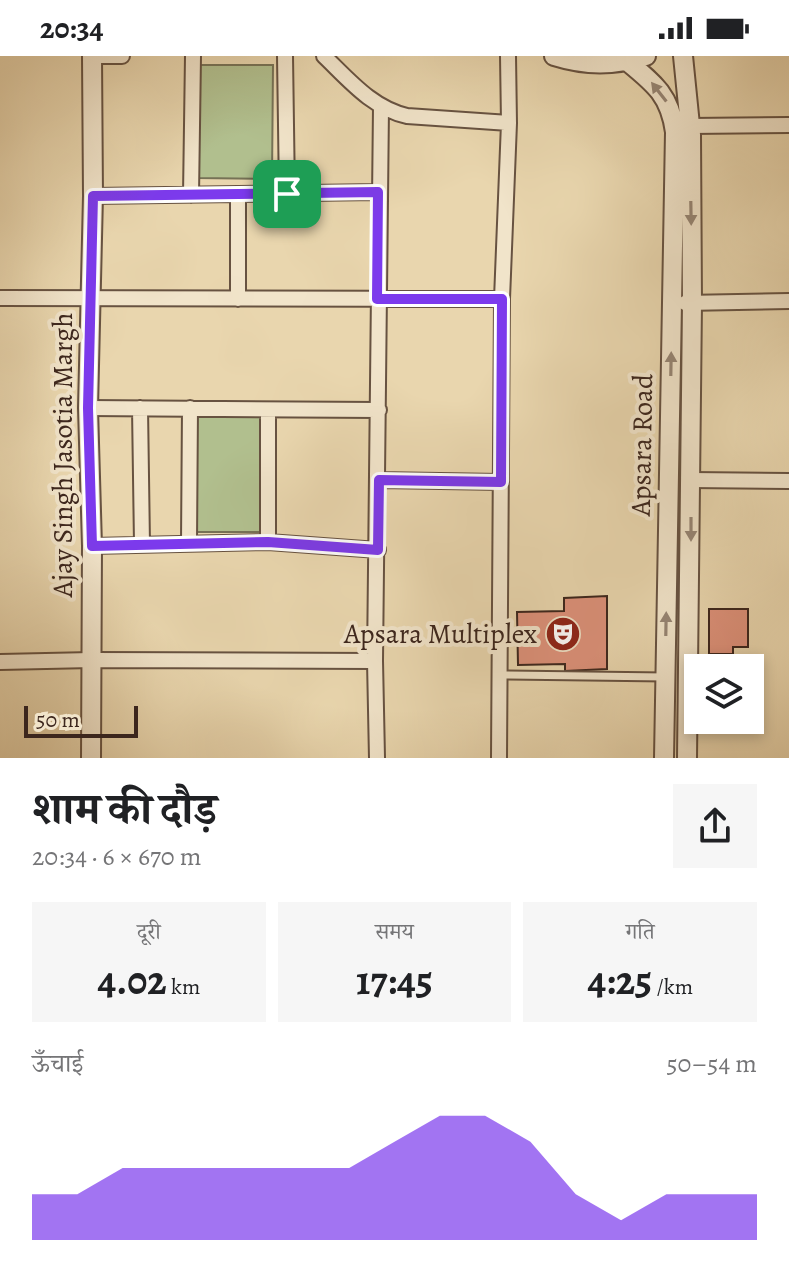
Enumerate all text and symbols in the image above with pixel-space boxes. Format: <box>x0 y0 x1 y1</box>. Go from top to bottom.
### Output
text: 20:34 <box>40 8 104 48</box>
one-way arrow <box>652 82 668 102</box>
pin <box>253 160 321 228</box>
icon: arrive <box>265 172 309 216</box>
one-way arrow <box>685 201 698 226</box>
street label: Ajay Singh Jasotia Margh <box>44 313 82 598</box>
one-way arrow <box>665 351 677 376</box>
street label: Apsara Road <box>622 373 662 517</box>
one-way arrow <box>685 517 697 542</box>
one-way arrow <box>660 611 673 636</box>
place label: Apsara Multiplex <box>343 615 538 653</box>
theatre icon: Apsara Multiplex <box>544 615 582 653</box>
map controls <box>684 654 764 734</box>
button: layers <box>684 654 764 734</box>
scale bar <box>24 702 138 738</box>
text: 50 m <box>36 705 80 735</box>
text: शाम की दौड़ <box>32 779 217 839</box>
button: share <box>673 784 757 868</box>
text: 20:34 · 6 × 670 m <box>32 839 201 874</box>
text: दूरी <box>137 917 161 947</box>
text: समय <box>375 917 414 947</box>
text: गति <box>626 917 655 947</box>
text: 4.02 <box>97 953 167 1008</box>
text: 17:45 <box>356 953 433 1008</box>
text: 4:25 <box>587 953 652 1008</box>
text: km <box>167 972 200 1002</box>
text: /km <box>652 972 693 1002</box>
text: ऊँचाई <box>32 1046 83 1081</box>
text: 50–54 m <box>666 1046 757 1081</box>

